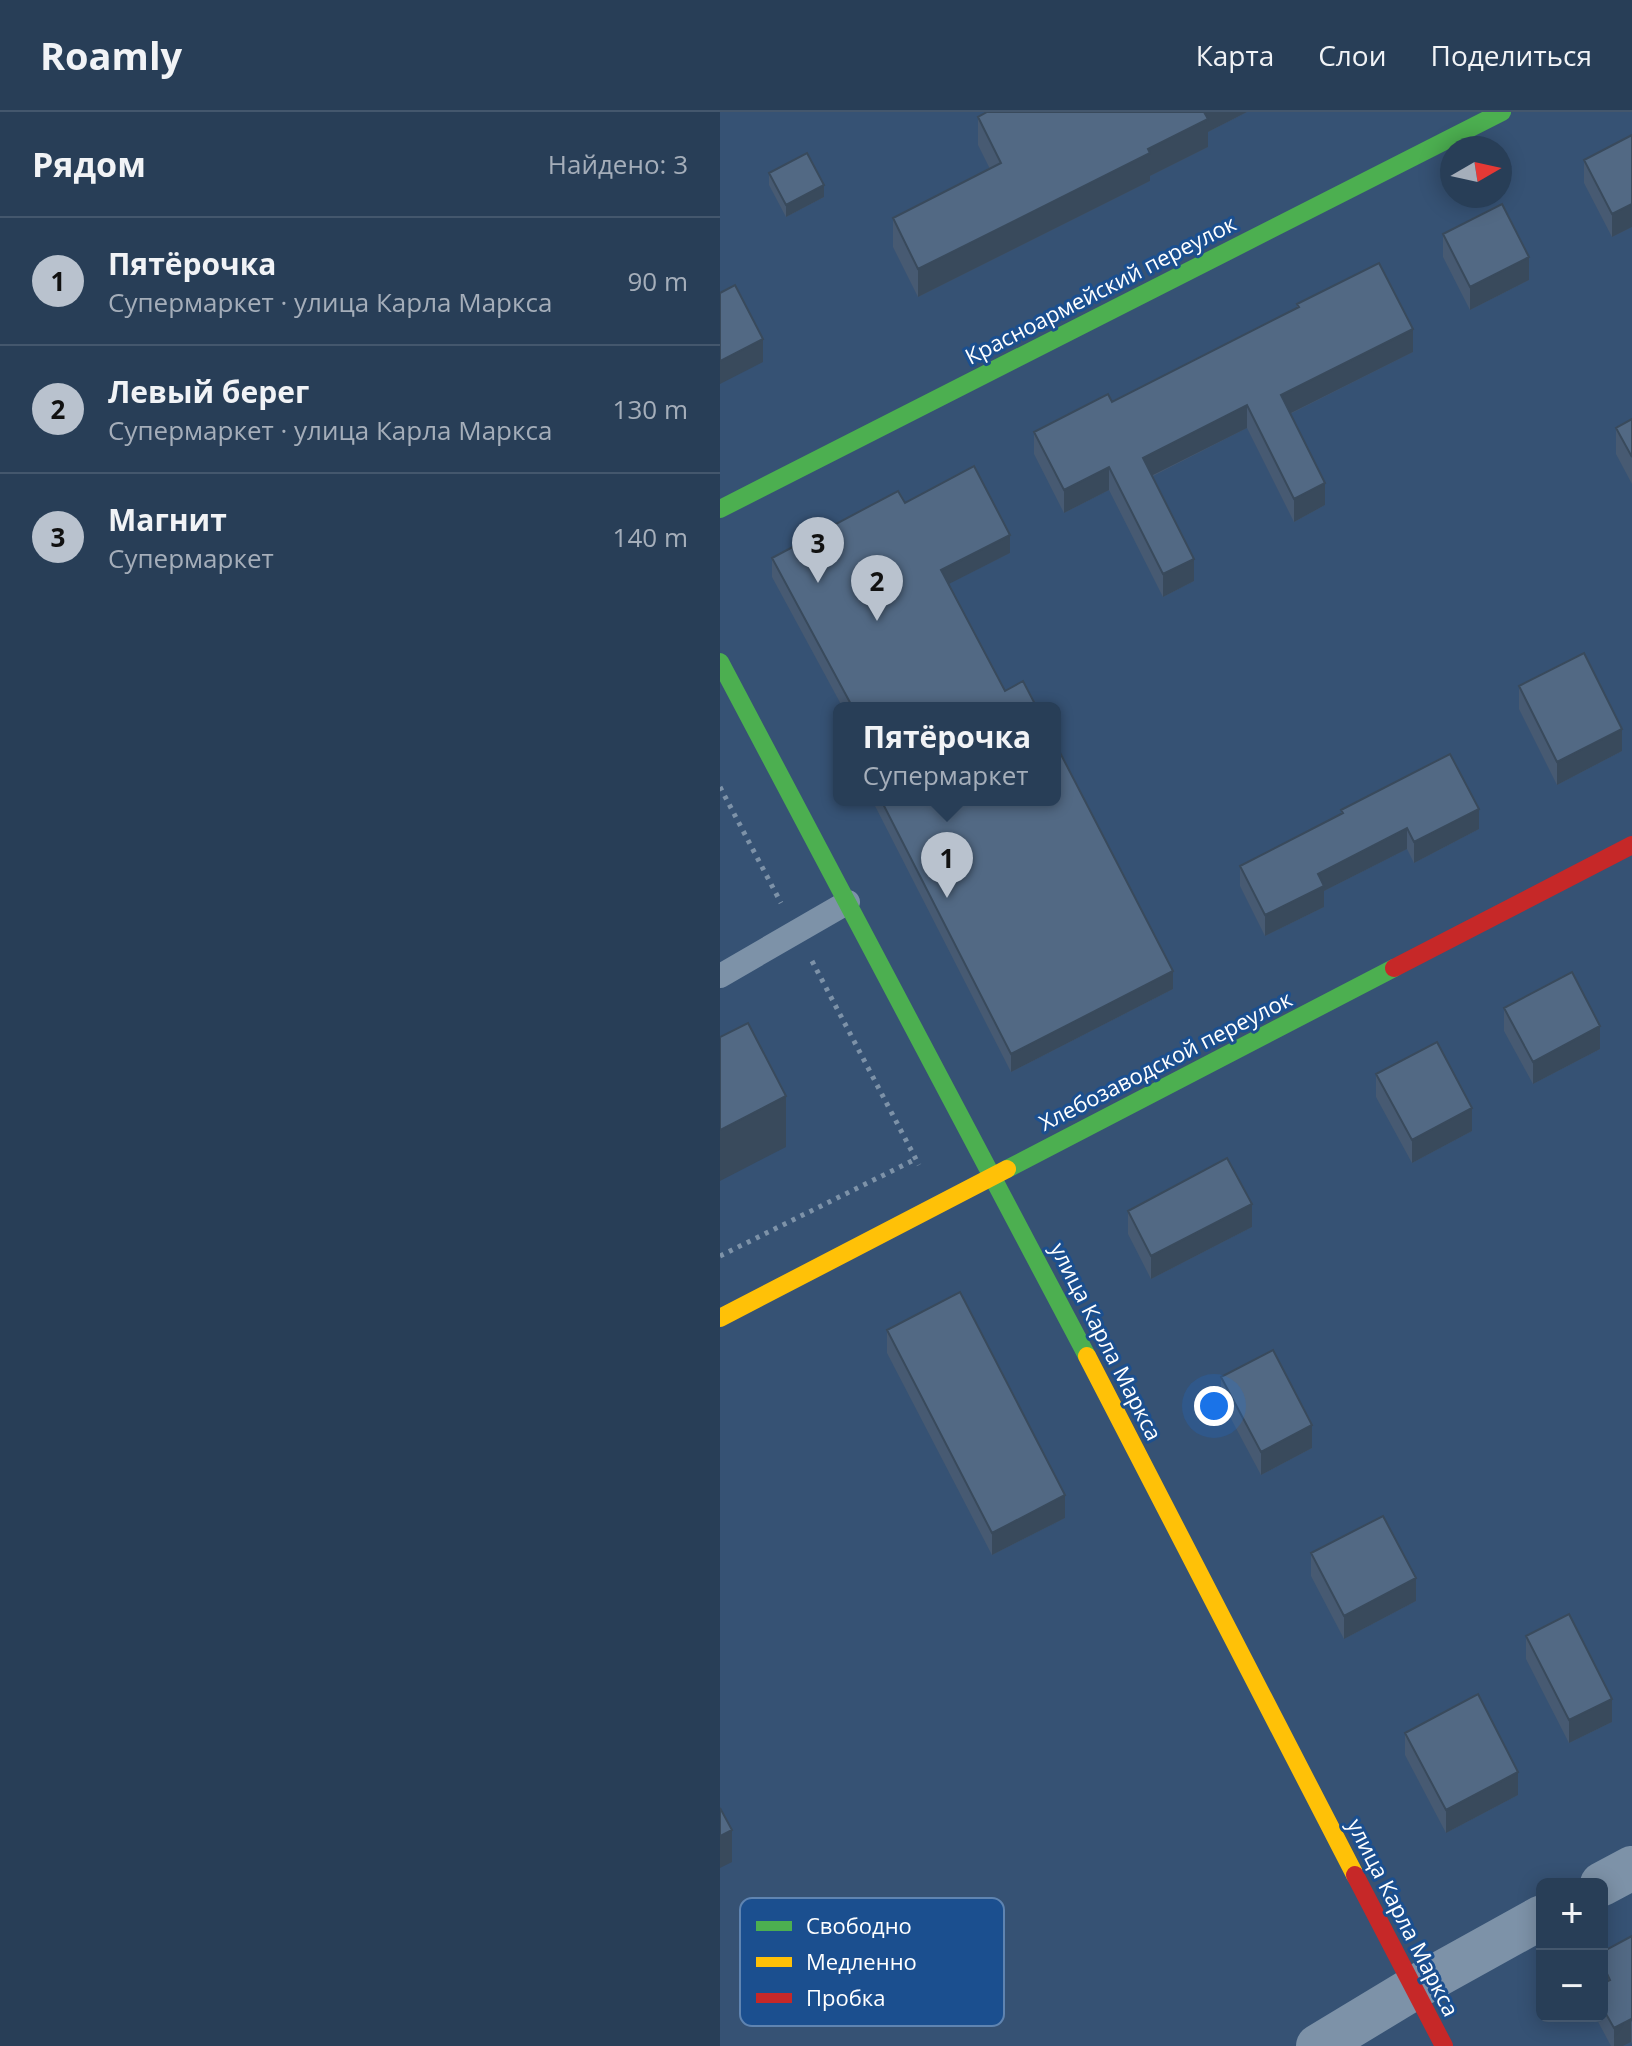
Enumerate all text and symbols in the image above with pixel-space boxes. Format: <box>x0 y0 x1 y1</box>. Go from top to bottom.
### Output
text: Roamly <box>40 29 182 81</box>
text: Карта <box>1196 36 1274 74</box>
text: Слои <box>1318 36 1387 74</box>
text: Поделиться <box>1431 36 1592 74</box>
north arrow <box>1440 136 1512 208</box>
text: Рядом <box>32 141 146 187</box>
text: Найдено: 3 <box>548 146 688 182</box>
street label: Красноармейский переулок <box>959 207 1241 371</box>
text: Пятёрочка <box>108 243 276 284</box>
text: 1 <box>51 263 65 299</box>
text: 90 m <box>627 263 688 299</box>
text: Супермаркет · улица Карла Маркса <box>108 284 552 320</box>
text: Левый берег <box>108 371 309 412</box>
text: 2 <box>51 391 65 427</box>
text: 130 m <box>613 391 688 427</box>
text: Супермаркет · улица Карла Маркса <box>108 412 552 448</box>
text: Магнит <box>108 499 227 540</box>
pin: 3 <box>792 517 844 583</box>
text: 3 <box>51 519 65 555</box>
text: 140 m <box>613 519 688 555</box>
text: Супермаркет <box>108 540 274 576</box>
pin: 2 <box>851 555 903 621</box>
popup <box>833 702 1061 806</box>
text: Пятёрочка <box>863 716 1031 757</box>
text: Супермаркет <box>863 757 1029 793</box>
pin: 1 <box>921 832 973 898</box>
street label: Хлебозаводской переулок <box>1033 983 1297 1137</box>
street label: улица Карла Маркса <box>1044 1237 1170 1445</box>
your location <box>1194 1386 1234 1426</box>
street label: улица Карла Маркса <box>1341 1813 1467 2021</box>
map controls <box>1536 1878 1608 2022</box>
button: + <box>1536 1878 1608 1950</box>
legend <box>740 1898 1004 2026</box>
text: Свободно <box>806 1910 912 1940</box>
text: Медленно <box>806 1946 917 1976</box>
button: − <box>1536 1950 1608 2022</box>
text: Пробка <box>806 1982 885 2012</box>

